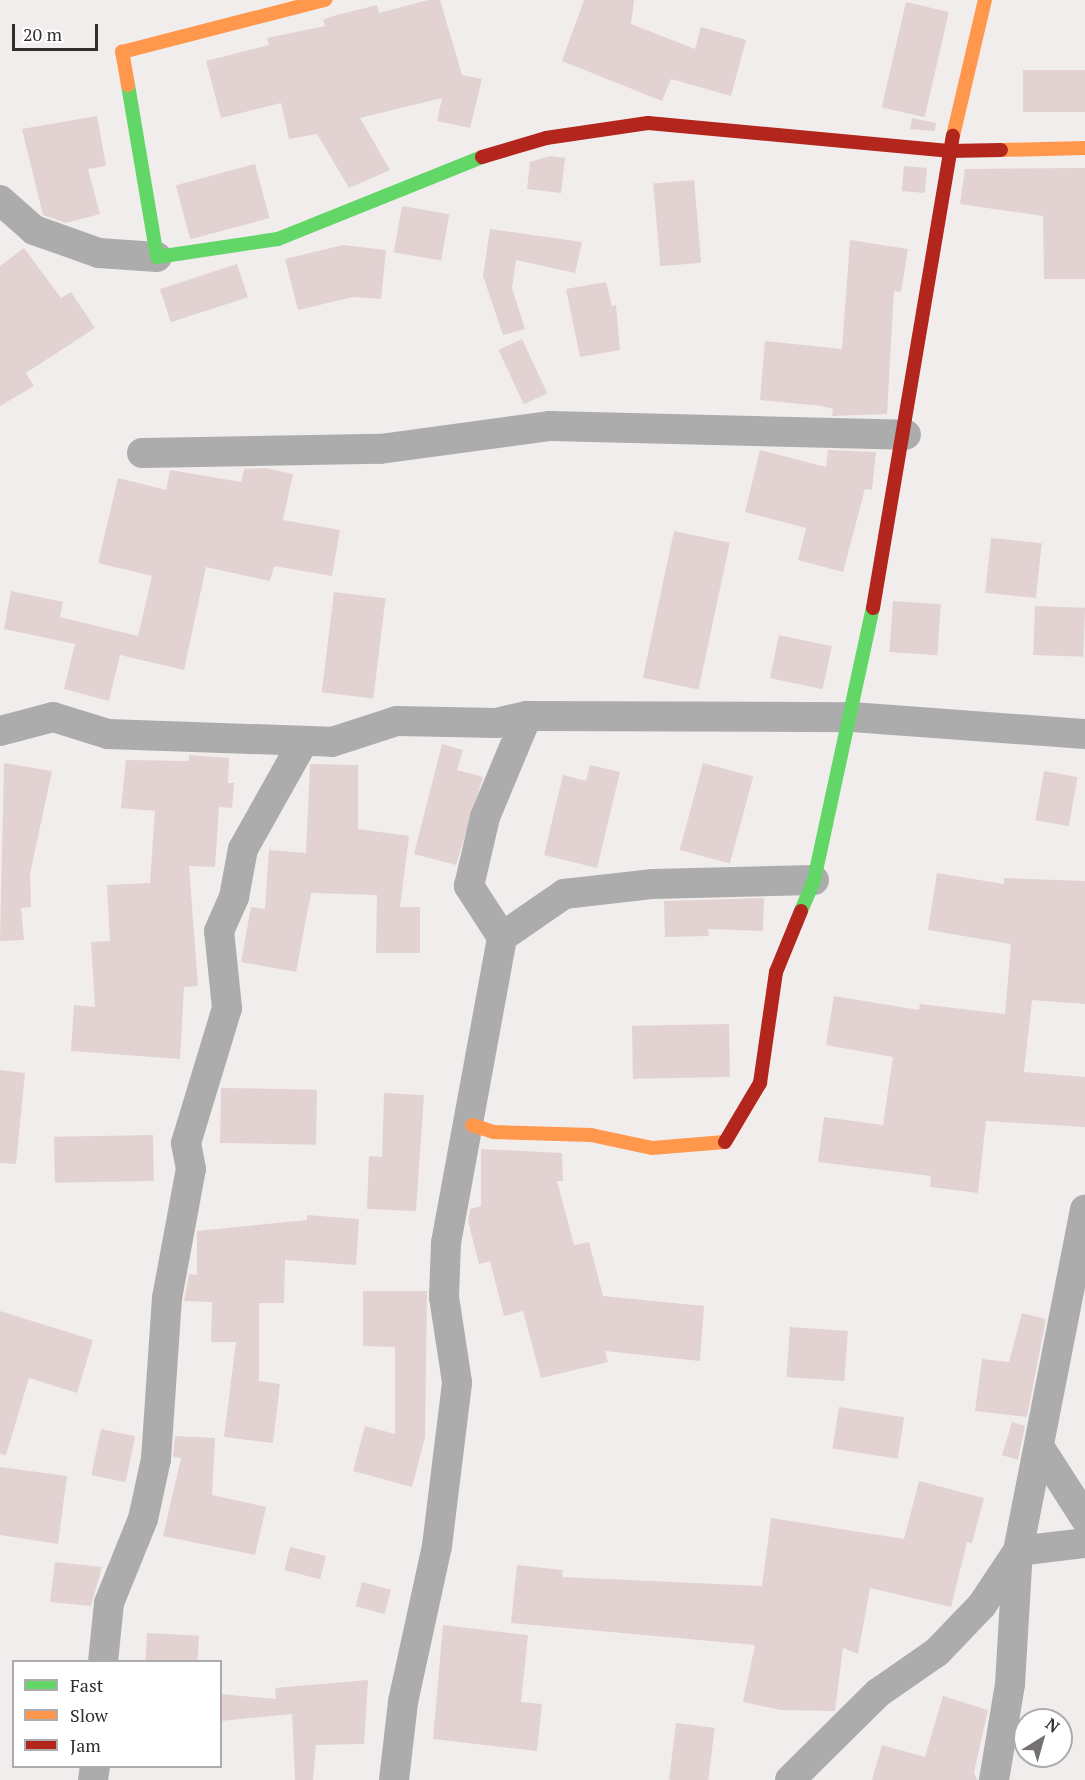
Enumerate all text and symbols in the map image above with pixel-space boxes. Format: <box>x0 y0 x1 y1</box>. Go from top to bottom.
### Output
scale bar <box>15 12 100 50</box>
text: 20 m <box>23 22 62 46</box>
legend <box>12 1660 222 1768</box>
text: Fast <box>70 1673 103 1697</box>
text: Slow <box>70 1703 108 1727</box>
north arrow <box>1013 1708 1073 1768</box>
text: N <box>1041 1713 1064 1738</box>
text: Jam <box>70 1733 101 1757</box>

